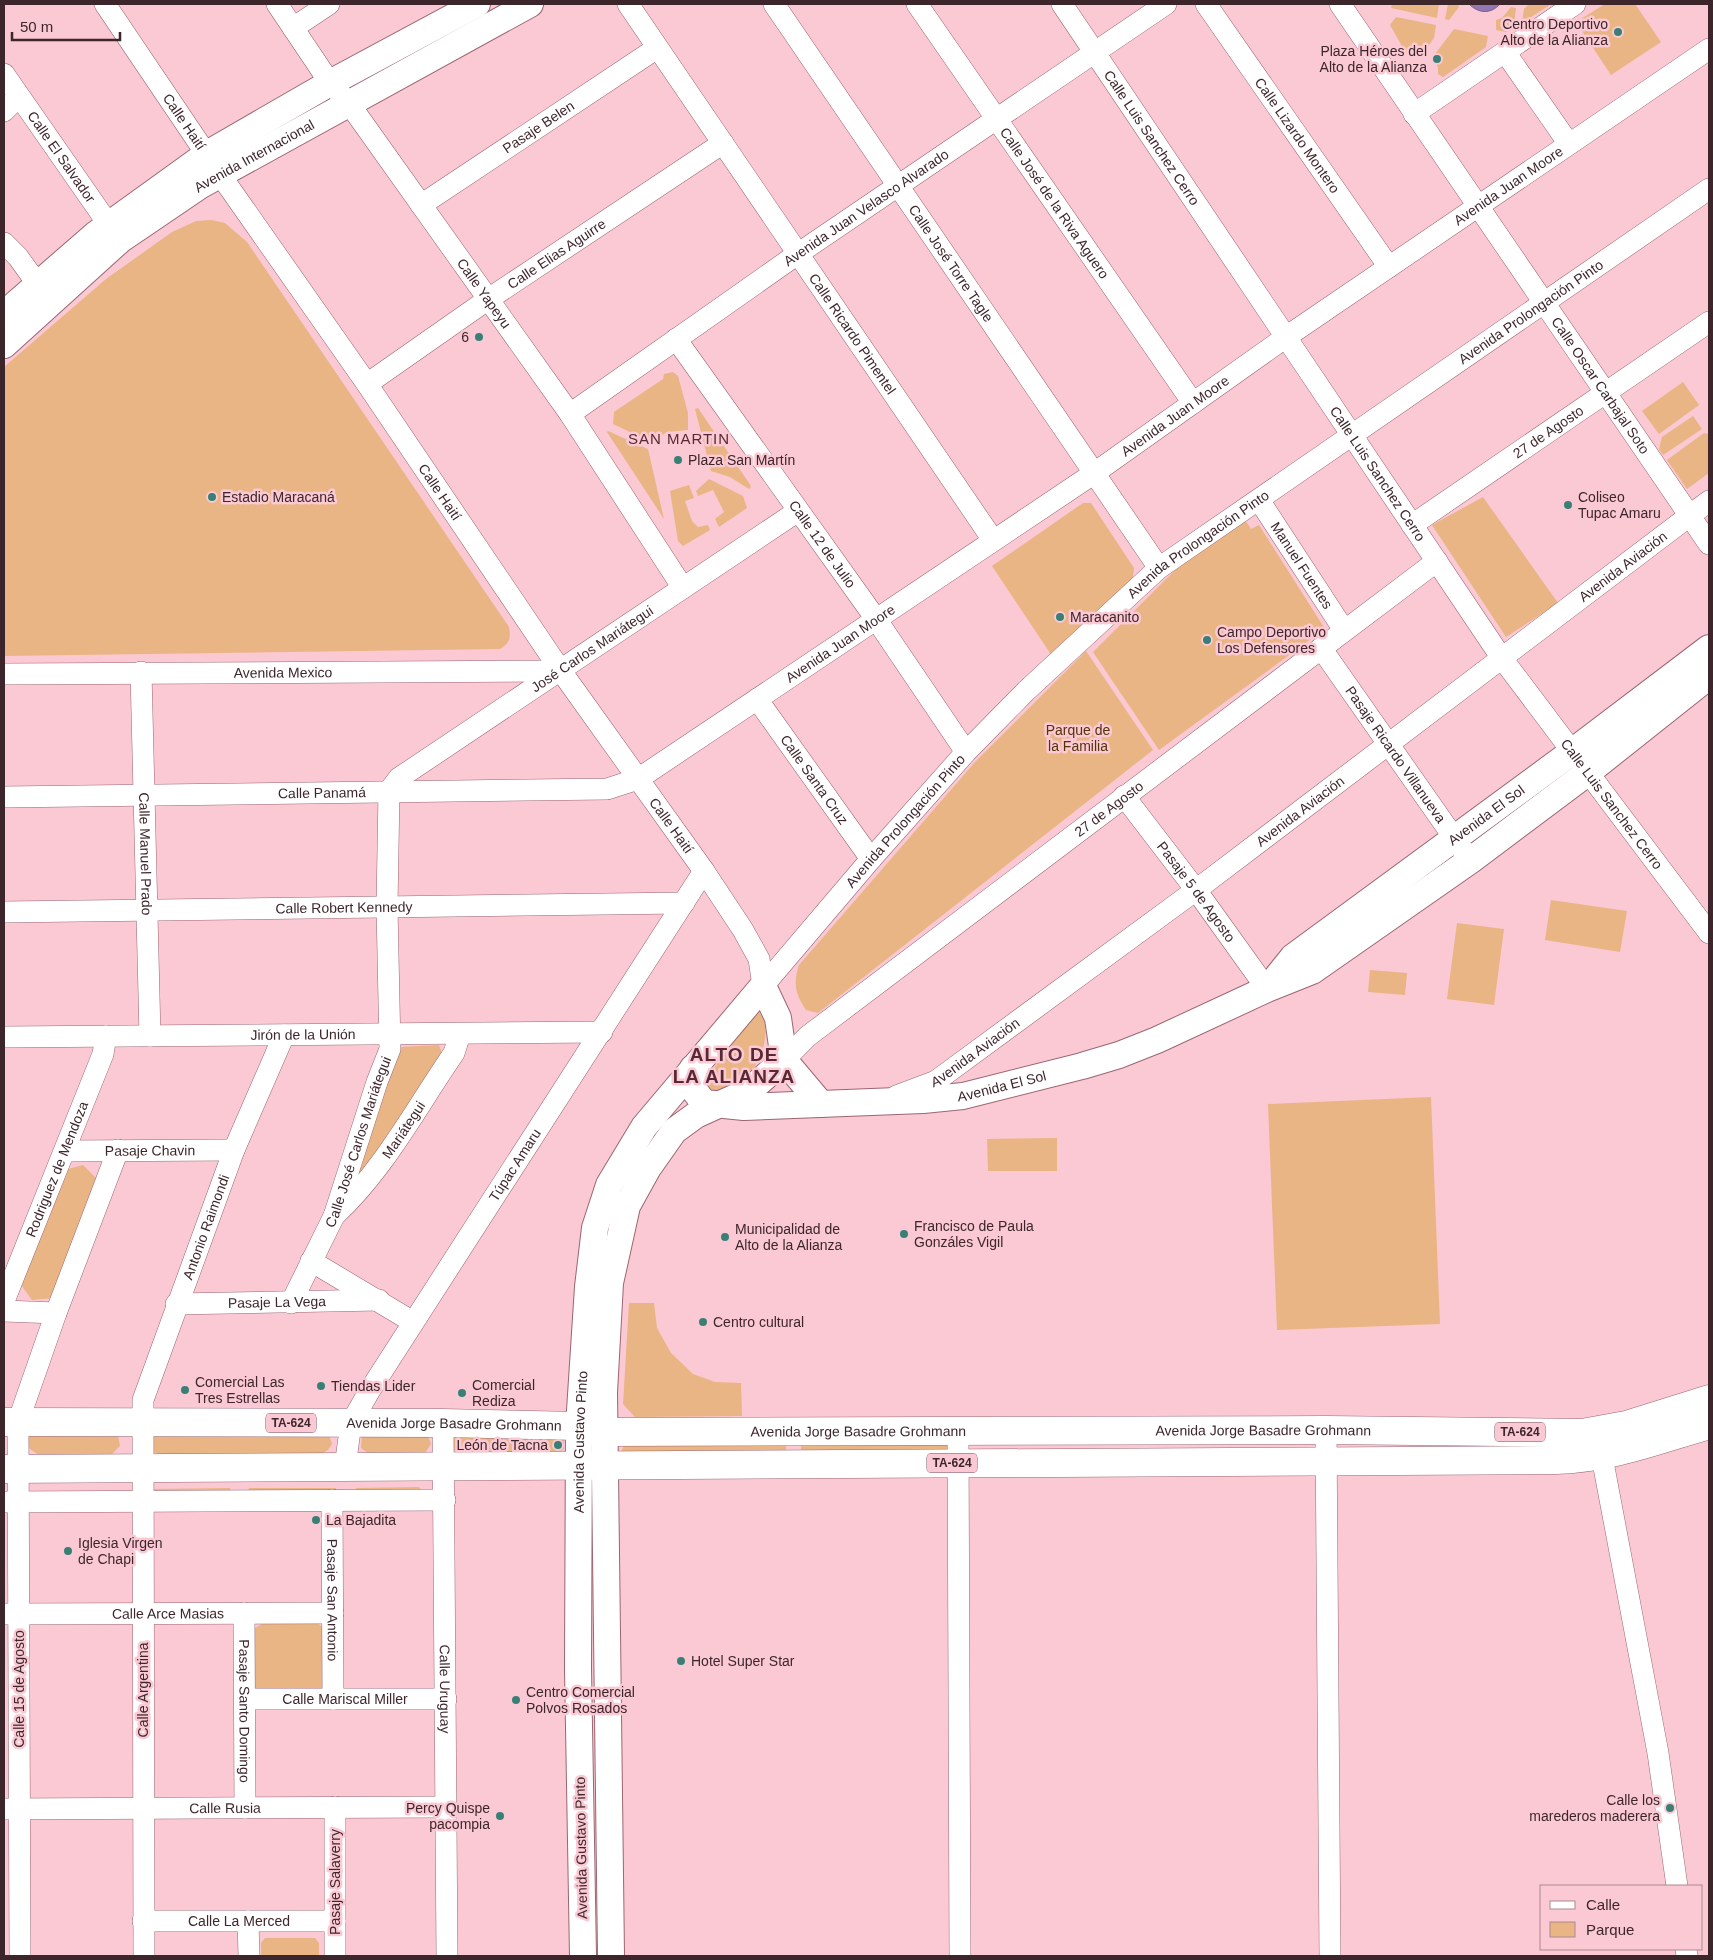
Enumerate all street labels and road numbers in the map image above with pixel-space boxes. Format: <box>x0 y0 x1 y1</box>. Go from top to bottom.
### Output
street label: Calle Luis Sanchez Cerro <box>1101 67 1203 208</box>
street label: Calle Lizardo Montero <box>1252 74 1343 196</box>
street label: Calle Haití <box>160 90 209 153</box>
street label: Pasaje Belen <box>500 97 577 156</box>
street label: Calle El Salvador <box>24 108 99 206</box>
street label: Avenida Internacional <box>191 116 317 195</box>
street label: Calle José de la Riva Aguero <box>997 124 1113 282</box>
street label: Avenida Juan Moore <box>1451 143 1566 228</box>
street label: Avenida Juan Velasco Alvarado <box>780 146 952 269</box>
street label: Calle José Torre Tagle <box>905 202 997 325</box>
street label: Calle Elias Aguirre <box>504 215 609 292</box>
street label: Calle Yapeyu <box>454 255 514 331</box>
street label: Avenida Prolongación Pinto <box>1455 256 1606 367</box>
street label: Calle Ricardo Pimentel <box>806 270 899 397</box>
street label: Calle Oscar Carbajal Soto <box>1548 314 1653 457</box>
street label: Avenida Juan Moore <box>1118 372 1232 459</box>
street label: 27 de Agosto <box>1510 402 1587 462</box>
street label: Calle Luis Sanchez Cerro <box>1327 403 1429 544</box>
street label: Calle Haití <box>415 461 465 523</box>
street label: Avenida Prolongación Pinto <box>1124 487 1272 601</box>
street label: Calle 12 de Julio <box>786 497 859 591</box>
street label: Manuel Fuentes <box>1267 519 1336 612</box>
street label: Avenida Aviación <box>1576 528 1670 605</box>
street label: Avenida Juan Moore <box>782 601 898 686</box>
street label: José Carlos Mariátegui <box>528 602 656 695</box>
street label: Avenida Mexico <box>234 664 333 681</box>
street label: Pasaje Ricardo Villanueva <box>1342 683 1449 826</box>
street label: Calle Santa Cruz <box>777 732 852 827</box>
street label: Calle Luis Sanchez Cerro <box>1558 736 1666 873</box>
street label: Avenida Prolongación Pinto <box>842 751 968 891</box>
street label: Avenida Aviación <box>1253 773 1347 850</box>
street label: 27 de Agosto <box>1071 778 1147 840</box>
street label: Avenida El Sol <box>1445 782 1527 849</box>
street label: Calle Panamá <box>278 784 366 801</box>
street label: Calle Manuel Prado <box>136 792 155 916</box>
street label: Calle Haití <box>646 795 697 857</box>
street label: Pasaje 5 de Agosto <box>1154 838 1239 945</box>
street label: Calle Robert Kennedy <box>275 899 413 916</box>
street label: Avenida Aviación <box>929 1015 1022 1090</box>
street label: Jirón de la Unión <box>250 1026 356 1043</box>
street label: Calle José Carlos Mariátegui <box>322 1054 394 1230</box>
street label: Avenida El Sol <box>957 1067 1048 1104</box>
street label: Mariátegui <box>379 1098 428 1162</box>
street label: Rodriguez de Mendoza <box>22 1099 91 1239</box>
street label: Túpac Amaru <box>485 1126 544 1204</box>
street label: Pasaje Chavin <box>105 1142 195 1159</box>
street label: Antonio Raimondi <box>179 1172 232 1282</box>
street label: Pasaje La Vega <box>228 1293 326 1311</box>
street label: Avenida Gustavo Pinto <box>571 1370 591 1513</box>
road number: TA-624 <box>266 1414 316 1432</box>
street label: Avenida Jorge Basadre Grohmann <box>346 1415 562 1434</box>
street label: Avenida Jorge Basadre Grohmann <box>1155 1422 1371 1439</box>
road number: TA-624 <box>1495 1422 1545 1441</box>
street label: Avenida Jorge Basadre Grohmann <box>750 1423 966 1440</box>
road number: TA-624 <box>927 1454 977 1472</box>
street label: Pasaje San Antonio <box>324 1539 341 1661</box>
street label: Calle Arce Masias <box>112 1605 224 1622</box>
street label: Calle 15 de Agosto <box>11 1630 27 1748</box>
street label: Pasaje Santo Domingo <box>236 1639 253 1783</box>
street label: Calle Argentina <box>135 1642 151 1737</box>
street label: Calle Uruguay <box>437 1645 453 1733</box>
street label: Calle Mariscal Miller <box>282 1691 408 1707</box>
street label: Avenida Gustavo Pinto <box>572 1777 590 1919</box>
street label: Calle Rusia <box>189 1800 261 1816</box>
street label: Pasaje Salaverry <box>327 1829 343 1935</box>
street label: Calle La Merced <box>188 1913 290 1929</box>

